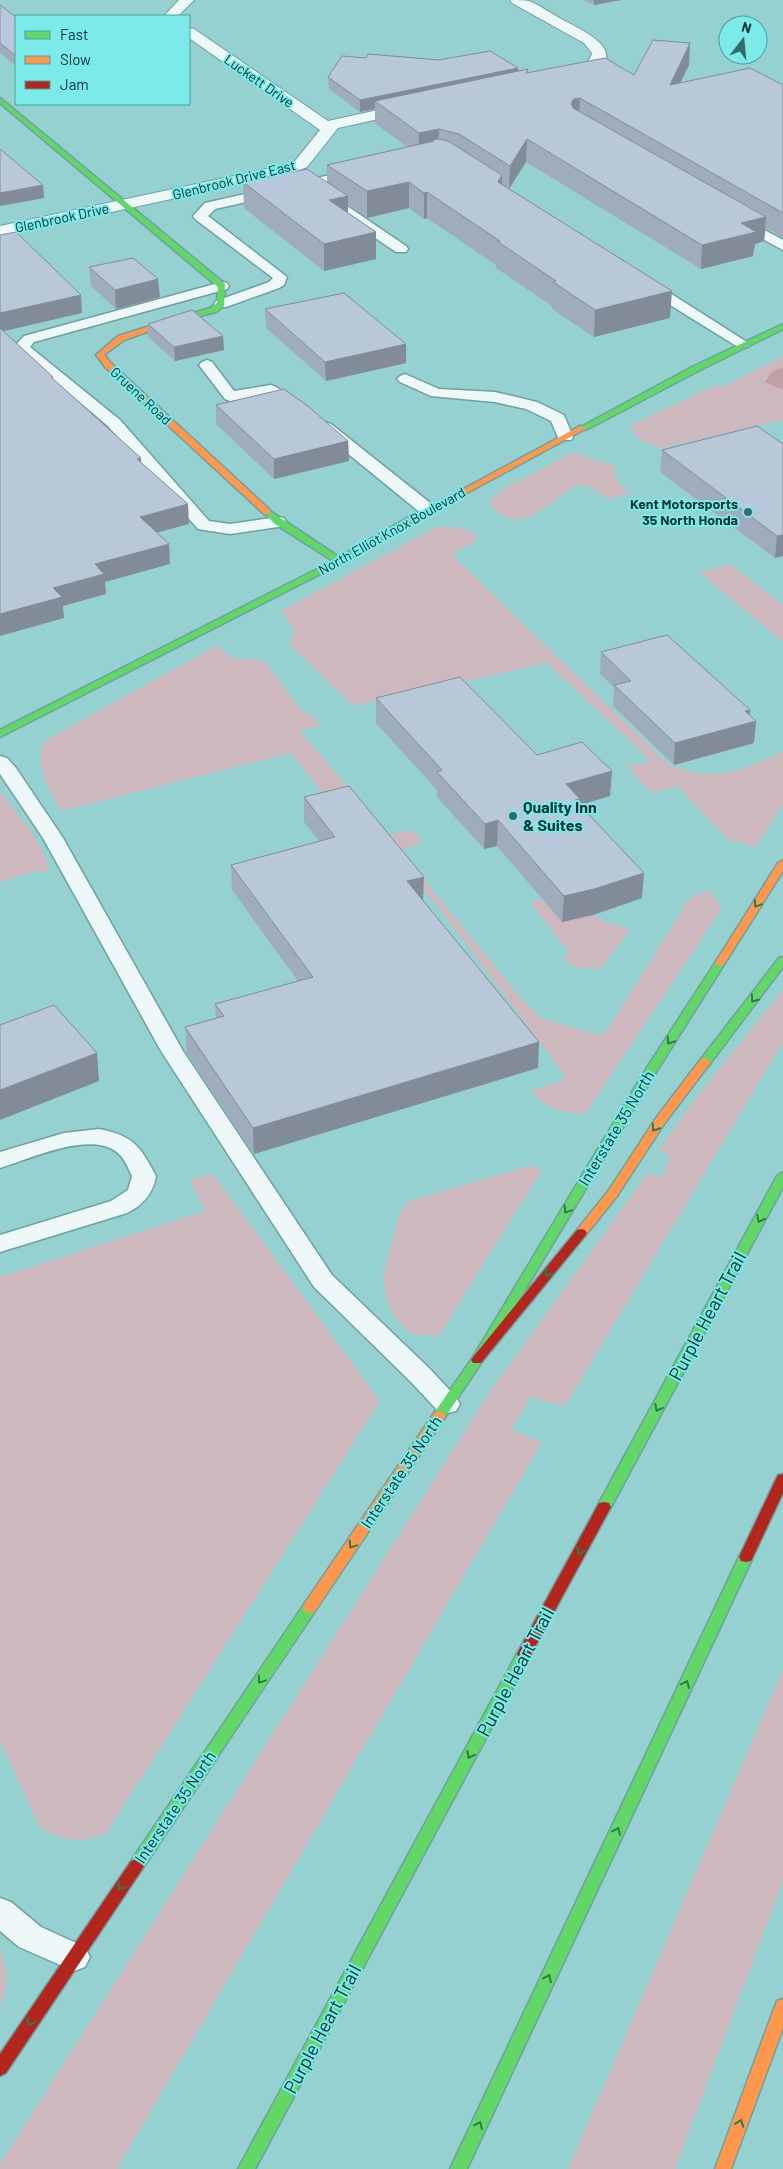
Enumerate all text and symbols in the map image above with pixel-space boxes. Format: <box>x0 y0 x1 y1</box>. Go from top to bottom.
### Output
legend <box>15 15 190 105</box>
north arrow <box>718 15 768 65</box>
text: N <box>740 18 754 36</box>
text: Fast <box>60 25 88 43</box>
text: Slow <box>60 50 91 68</box>
street label: Luckett Drive <box>221 50 297 111</box>
text: Jam <box>60 75 89 93</box>
street label: Glenbrook Drive East <box>171 156 297 203</box>
street label: Glenbrook Drive <box>13 199 110 236</box>
street label: Gruene Road <box>107 363 175 428</box>
street label: North Elliot Knox Boulevard <box>315 483 468 578</box>
place label: Kent Motorsports 35 North Honda <box>630 495 738 528</box>
marker: Kent Motorsports 35 North Honda <box>742 506 754 518</box>
place label: Quality Inn & Suites <box>523 797 597 834</box>
marker: Quality Inn & Suites <box>507 810 519 822</box>
one-way arrow <box>754 899 764 908</box>
one-way arrow <box>751 993 760 1003</box>
one-way arrow <box>666 1036 676 1045</box>
street label: Interstate 35 North <box>574 1067 658 1189</box>
one-way arrow <box>652 1123 662 1132</box>
one-way arrow <box>563 1204 573 1213</box>
one-way arrow <box>756 1213 766 1222</box>
street label: Purple Heart Trail <box>663 1247 750 1384</box>
one-way arrow <box>545 1267 554 1276</box>
one-way arrow <box>654 1403 664 1412</box>
street label: Interstate 35 North <box>356 1412 445 1531</box>
one-way arrow <box>349 1540 358 1549</box>
one-way arrow <box>577 1545 587 1554</box>
street label: Purple Heart Trail <box>471 1603 558 1740</box>
one-way arrow <box>258 1674 267 1684</box>
one-way arrow <box>680 1680 690 1689</box>
street label: Interstate 35 North <box>130 1747 219 1866</box>
one-way arrow <box>466 1750 476 1759</box>
one-way arrow <box>611 1827 621 1836</box>
one-way arrow <box>118 1882 127 1891</box>
street label: Purple Heart Trail <box>278 1960 365 2097</box>
one-way arrow <box>541 1974 552 1983</box>
one-way arrow <box>27 2017 36 2026</box>
one-way arrow <box>734 2119 744 2128</box>
one-way arrow <box>472 2121 483 2130</box>

